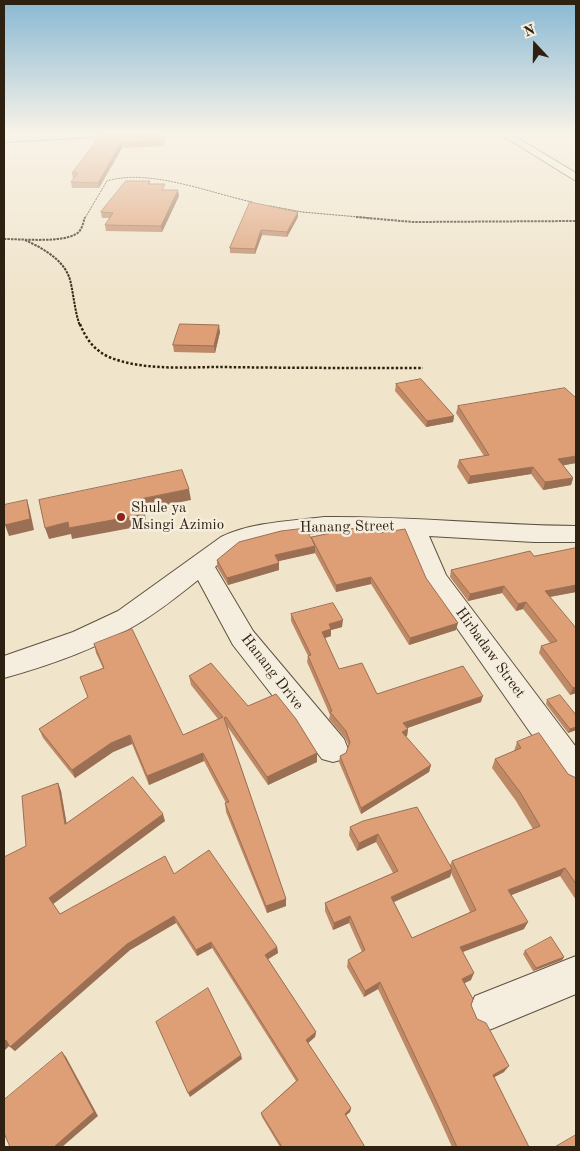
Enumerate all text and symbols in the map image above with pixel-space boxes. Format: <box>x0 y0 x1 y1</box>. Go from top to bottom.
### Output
north arrow <box>510 20 560 70</box>
text: N <box>522 23 537 39</box>
place label: Shule ya Msingi Azimio <box>131 499 224 534</box>
marker: Shule ya Msingi Azimio <box>115 511 127 523</box>
street label: Hanang Street <box>299 517 395 537</box>
street label: Hirbadaw Street <box>451 604 529 702</box>
street label: Hanang Drive <box>237 631 307 713</box>

